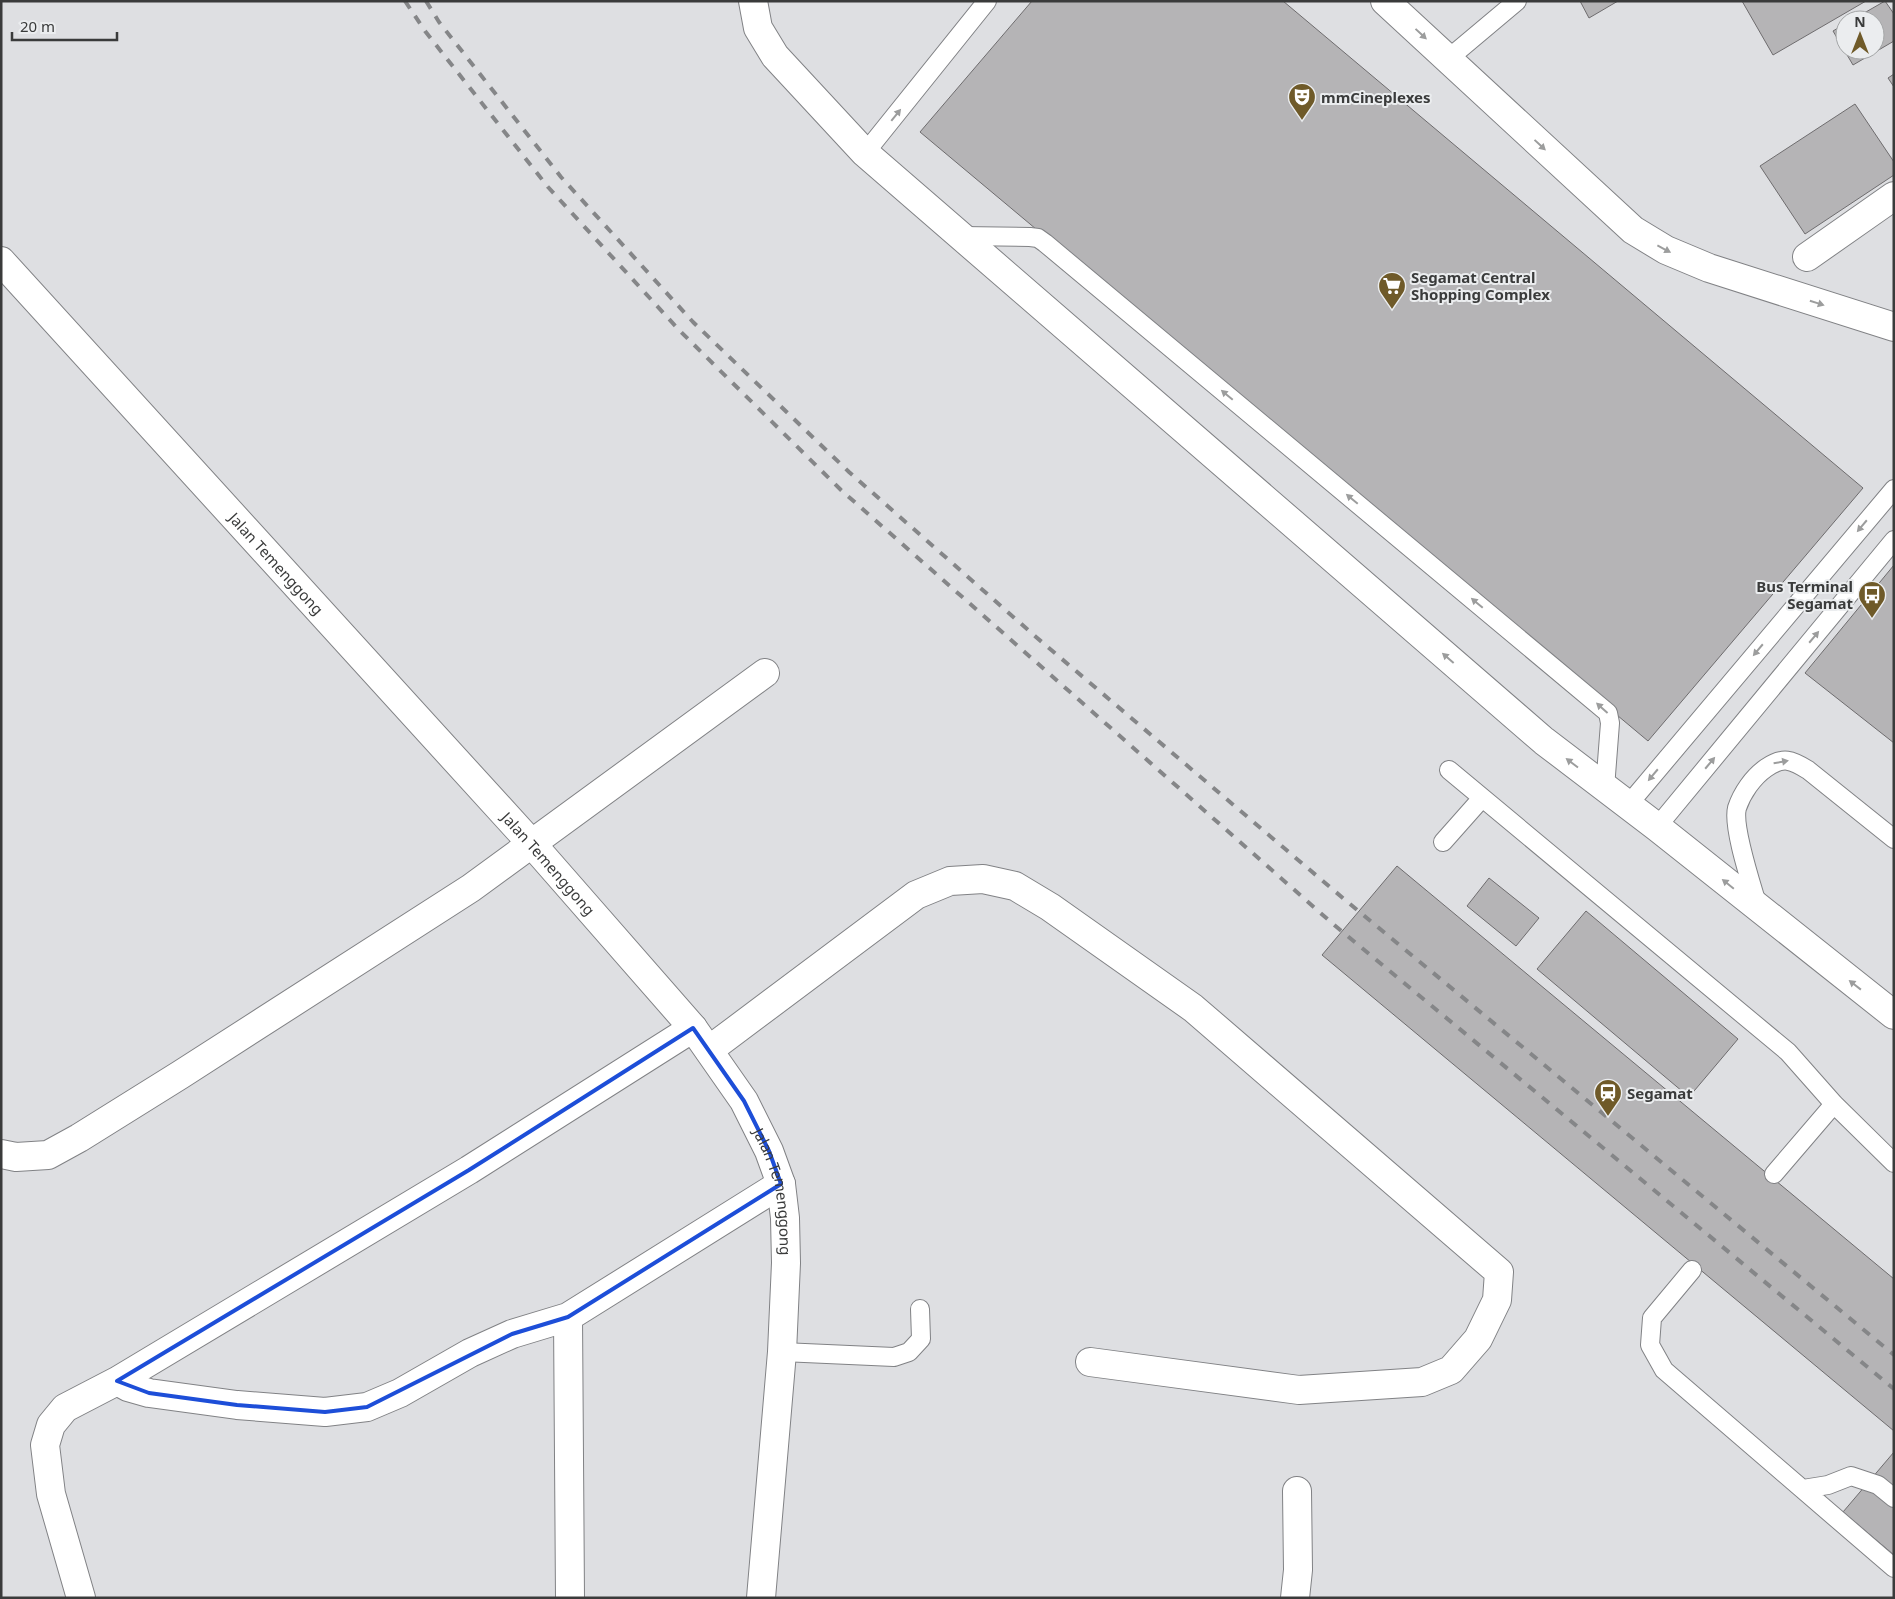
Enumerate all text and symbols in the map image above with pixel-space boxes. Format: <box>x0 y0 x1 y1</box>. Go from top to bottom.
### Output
scale bar <box>12 10 118 42</box>
north arrow <box>1835 10 1885 60</box>
text: N <box>1854 12 1866 31</box>
text: 20 m <box>20 16 55 36</box>
one-way arrow <box>1415 28 1427 40</box>
theatre icon: mmCineplexes <box>1287 82 1317 121</box>
place label: mmCineplexes <box>1321 87 1431 107</box>
one-way arrow <box>890 109 901 122</box>
one-way arrow <box>1534 139 1546 151</box>
one-way arrow <box>1657 245 1672 253</box>
place label: Segamat Central Shopping Complex <box>1411 267 1550 304</box>
supermarket icon: Segamat Central Shopping Complex <box>1377 271 1407 310</box>
one-way arrow <box>1810 300 1825 307</box>
one-way arrow <box>1222 389 1234 401</box>
one-way arrow <box>1346 494 1359 505</box>
street label: Jalan Temenggong <box>223 507 328 619</box>
one-way arrow <box>1857 519 1868 532</box>
place label: Bus Terminal Segamat <box>1756 576 1853 613</box>
bus stop icon: Bus Terminal Segamat <box>1857 580 1887 619</box>
one-way arrow <box>1471 598 1484 609</box>
one-way arrow <box>1808 631 1819 644</box>
one-way arrow <box>1752 644 1763 657</box>
one-way arrow <box>1442 652 1454 664</box>
one-way arrow <box>1595 702 1608 713</box>
one-way arrow <box>1705 756 1716 769</box>
one-way arrow <box>1566 757 1579 768</box>
one-way arrow <box>1773 758 1789 766</box>
one-way arrow <box>1647 768 1659 780</box>
street label: Jalan Temenggong <box>496 806 600 919</box>
one-way arrow <box>1721 879 1734 890</box>
one-way arrow <box>1849 979 1862 990</box>
station icon: Segamat <box>1593 1078 1623 1117</box>
place label: Segamat <box>1627 1083 1693 1103</box>
street label: Jalan Temenggong <box>748 1123 796 1256</box>

